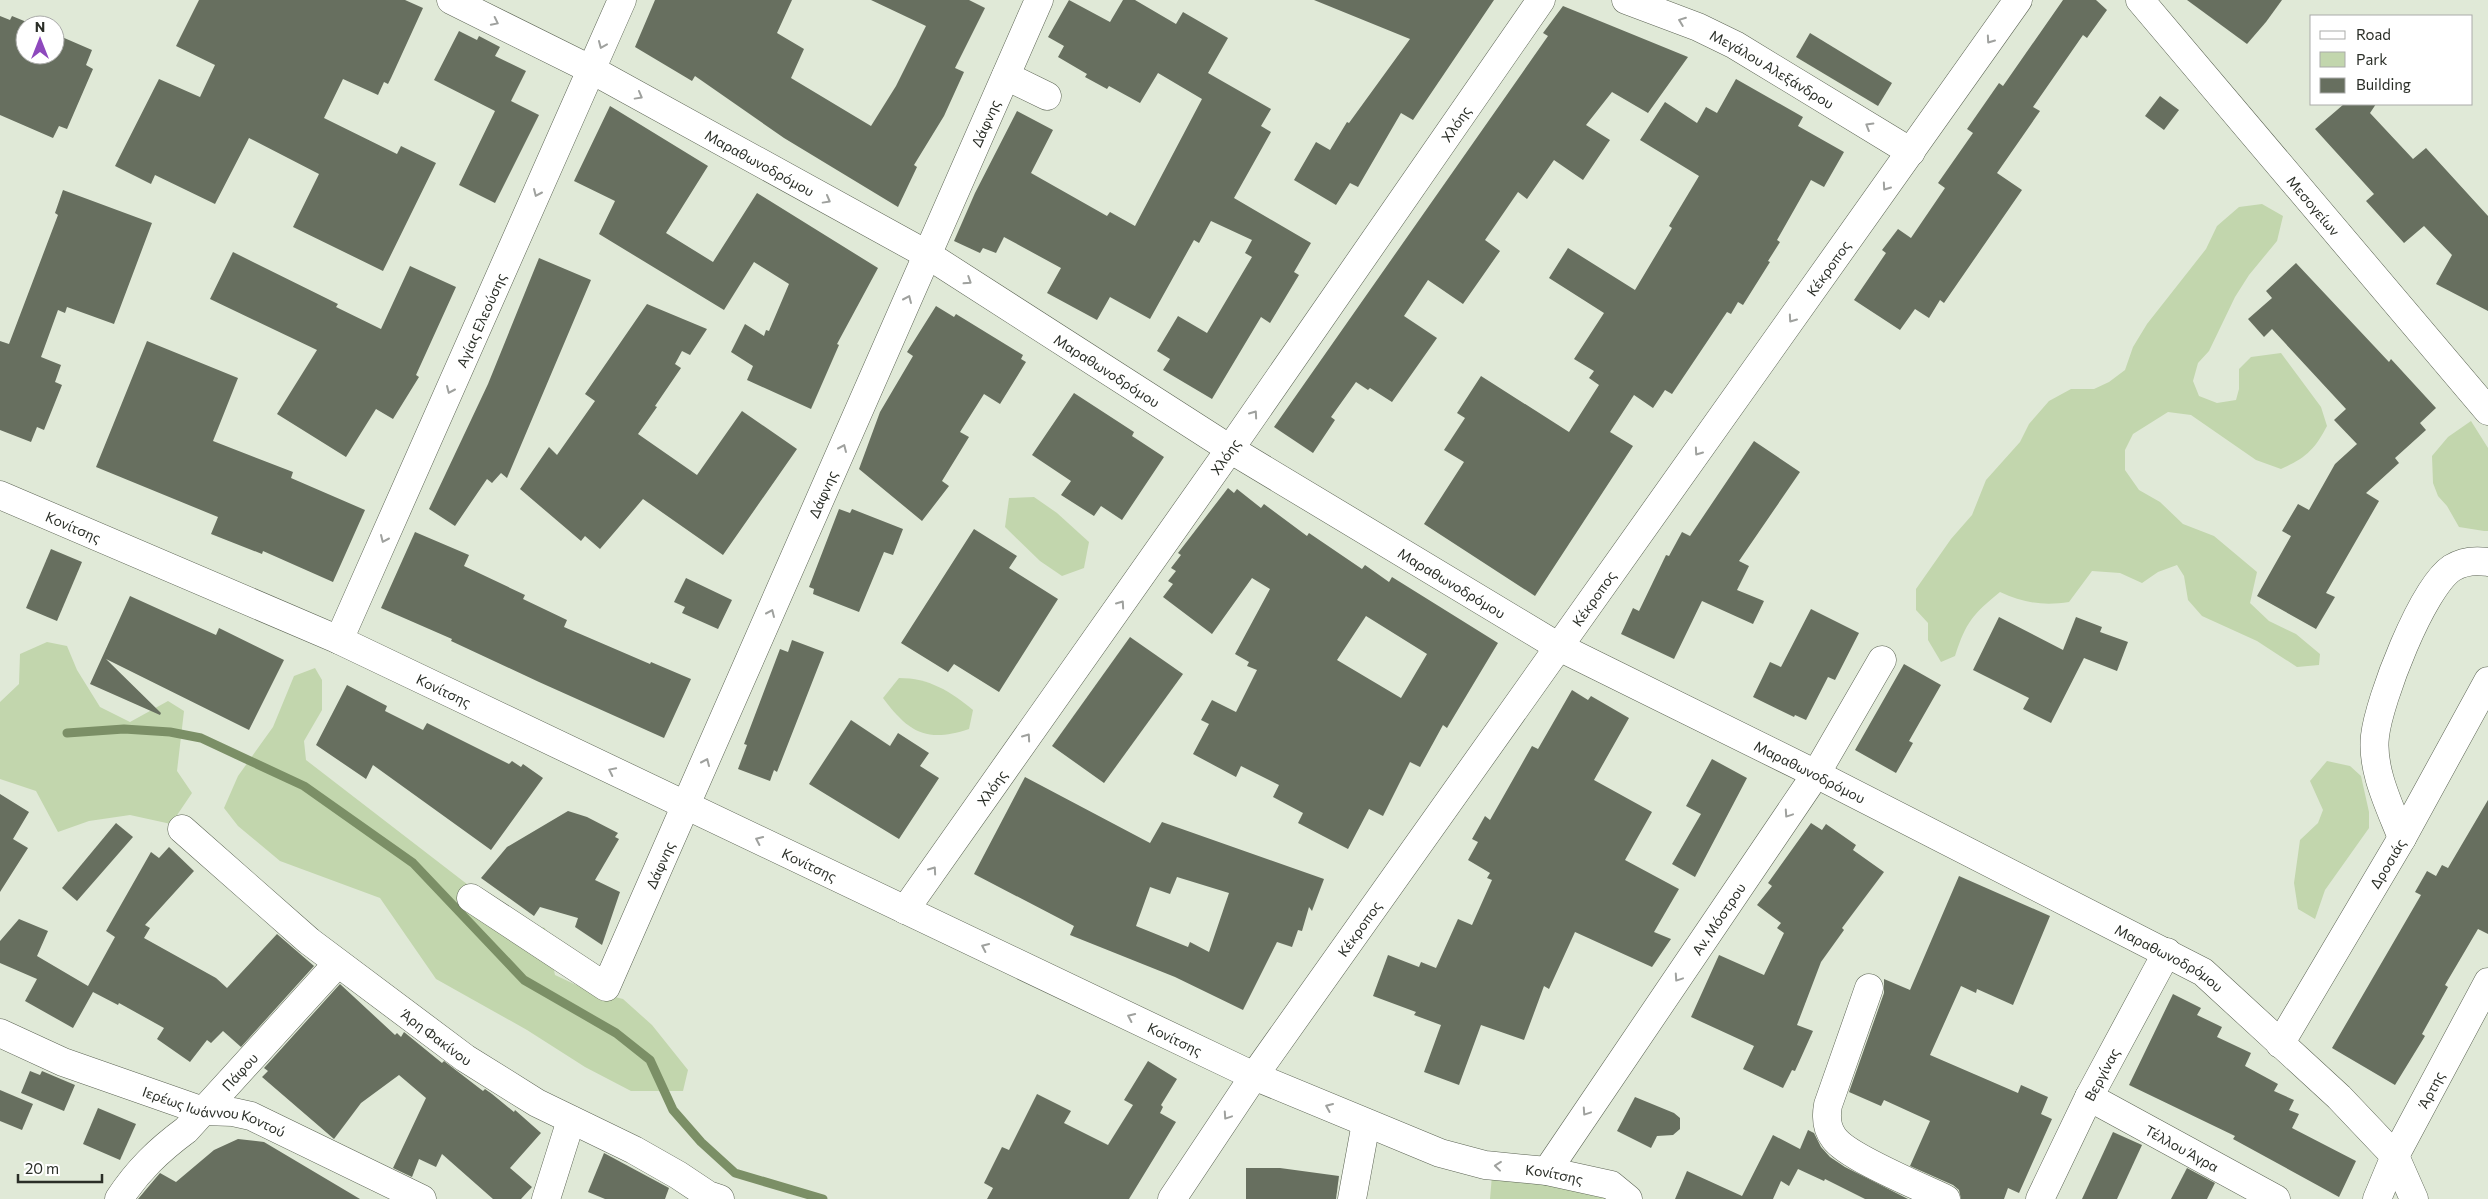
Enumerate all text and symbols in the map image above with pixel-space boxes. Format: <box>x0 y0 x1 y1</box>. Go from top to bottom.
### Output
north arrow <box>15 15 65 65</box>
legend <box>2310 15 2473 105</box>
one-way arrow <box>489 16 498 26</box>
one-way arrow <box>1678 17 1687 27</box>
text: N <box>35 18 45 35</box>
text: Road <box>2356 25 2391 43</box>
street label: Μεγάλου Αλεξάνδρου <box>1707 26 1837 112</box>
one-way arrow <box>1987 34 1996 44</box>
one-way arrow <box>598 40 609 49</box>
text: Park <box>2356 50 2387 68</box>
text: Building <box>2356 75 2411 93</box>
one-way arrow <box>634 90 643 100</box>
street label: Δάφνης <box>967 97 1003 150</box>
street label: Χλόης <box>1437 102 1474 145</box>
one-way arrow <box>1866 123 1875 133</box>
street label: Μαραθωνοδρόμου <box>702 125 818 199</box>
street label: Μεσογείων <box>2284 172 2344 239</box>
one-way arrow <box>1883 181 1892 190</box>
one-way arrow <box>532 188 543 197</box>
one-way arrow <box>822 194 831 204</box>
street label: Κέκροπος <box>1802 237 1853 299</box>
street label: Αγίας Ελεούσης <box>452 270 509 370</box>
one-way arrow <box>962 275 972 284</box>
one-way arrow <box>902 295 913 304</box>
one-way arrow <box>1789 313 1798 323</box>
street label: Μαραθωνοδρόμου <box>1051 330 1163 410</box>
one-way arrow <box>445 385 456 394</box>
one-way arrow <box>1248 410 1257 420</box>
street label: Χλόης <box>1206 435 1243 478</box>
one-way arrow <box>837 444 848 453</box>
one-way arrow <box>1695 446 1704 455</box>
street label: Δάφνης <box>804 468 840 520</box>
street label: Κονίτσης <box>43 507 104 546</box>
one-way arrow <box>380 534 391 543</box>
street label: Μαραθωνοδρόμου <box>1395 544 1509 621</box>
street label: Κέκροπος <box>1568 567 1619 629</box>
one-way arrow <box>1115 600 1124 610</box>
one-way arrow <box>765 609 776 618</box>
street label: Κονίτσης <box>414 670 474 710</box>
one-way arrow <box>1021 733 1030 743</box>
street label: Μαραθωνοδρόμου <box>1752 736 1869 806</box>
one-way arrow <box>700 758 711 767</box>
one-way arrow <box>608 766 617 777</box>
street label: Χλόης <box>973 766 1010 809</box>
one-way arrow <box>1785 809 1794 818</box>
street label: Δροσιάς <box>2366 835 2408 891</box>
one-way arrow <box>755 836 764 847</box>
street label: Δάφνης <box>642 838 677 891</box>
street label: Κονίτσης <box>780 844 840 885</box>
one-way arrow <box>927 866 936 876</box>
street label: Αν. Μόστρου <box>1688 879 1749 958</box>
street label: Κέκροπος <box>1333 897 1384 959</box>
street label: Μαραθωνοδρόμου <box>2112 920 2227 995</box>
one-way arrow <box>981 944 990 954</box>
one-way arrow <box>1674 973 1684 982</box>
street label: Άρη Φακίνου <box>397 1004 475 1069</box>
one-way arrow <box>1127 1013 1136 1024</box>
street label: Κονίτσης <box>1145 1018 1205 1059</box>
street label: Βεργίνας <box>2080 1045 2122 1104</box>
street label: Πάφου <box>218 1049 261 1094</box>
street label: Άρτης <box>2413 1068 2447 1112</box>
street label: Ιερέως Ιωάννου Κοντού <box>140 1082 289 1140</box>
one-way arrow <box>1325 1103 1334 1113</box>
one-way arrow <box>1583 1107 1593 1116</box>
one-way arrow <box>1224 1111 1233 1120</box>
street label: Τέλλου Άγρα <box>2142 1121 2222 1175</box>
scale bar <box>18 1152 101 1184</box>
text: 20 m <box>25 1159 59 1177</box>
street label: Κονίτσης <box>1525 1160 1585 1187</box>
one-way arrow <box>1494 1161 1502 1172</box>

